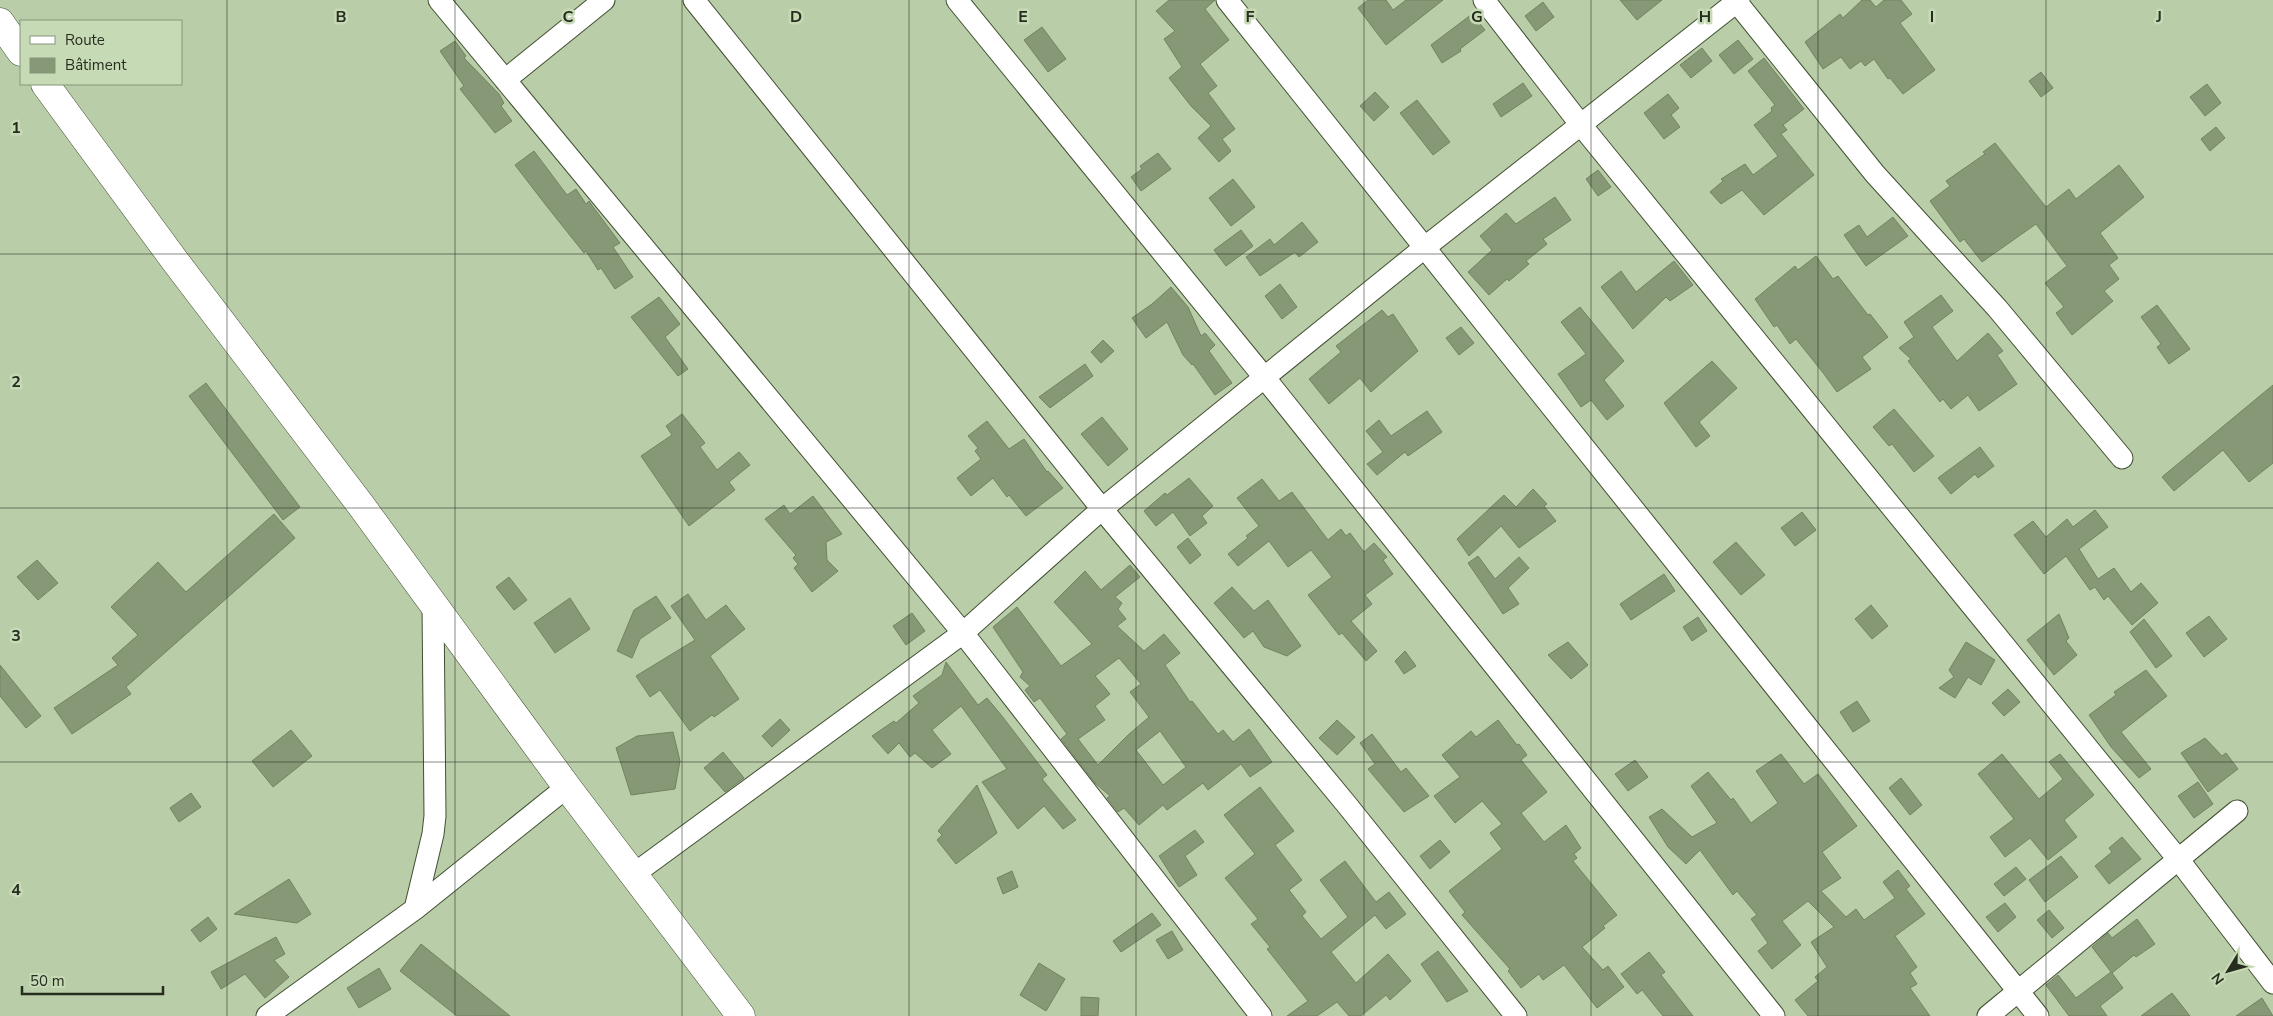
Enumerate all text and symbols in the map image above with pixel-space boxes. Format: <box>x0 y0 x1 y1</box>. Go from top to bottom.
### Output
text: B <box>335 6 347 28</box>
text: C <box>563 6 574 28</box>
text: D <box>790 6 802 28</box>
text: E <box>1018 6 1028 28</box>
text: F <box>1246 6 1255 28</box>
text: G <box>1471 6 1483 28</box>
text: H <box>1699 6 1711 28</box>
text: I <box>1930 6 1934 28</box>
text: J <box>2155 6 2162 28</box>
legend <box>20 20 182 85</box>
text: Route <box>65 30 105 50</box>
text: Bâtiment <box>65 55 127 75</box>
text: 1 <box>11 117 21 139</box>
text: 2 <box>11 371 21 393</box>
text: 3 <box>11 625 21 647</box>
text: 4 <box>11 879 21 901</box>
north arrow <box>2203 946 2253 996</box>
scale bar <box>22 964 164 996</box>
text: N <box>2207 969 2229 988</box>
text: 50 m <box>30 971 65 991</box>

